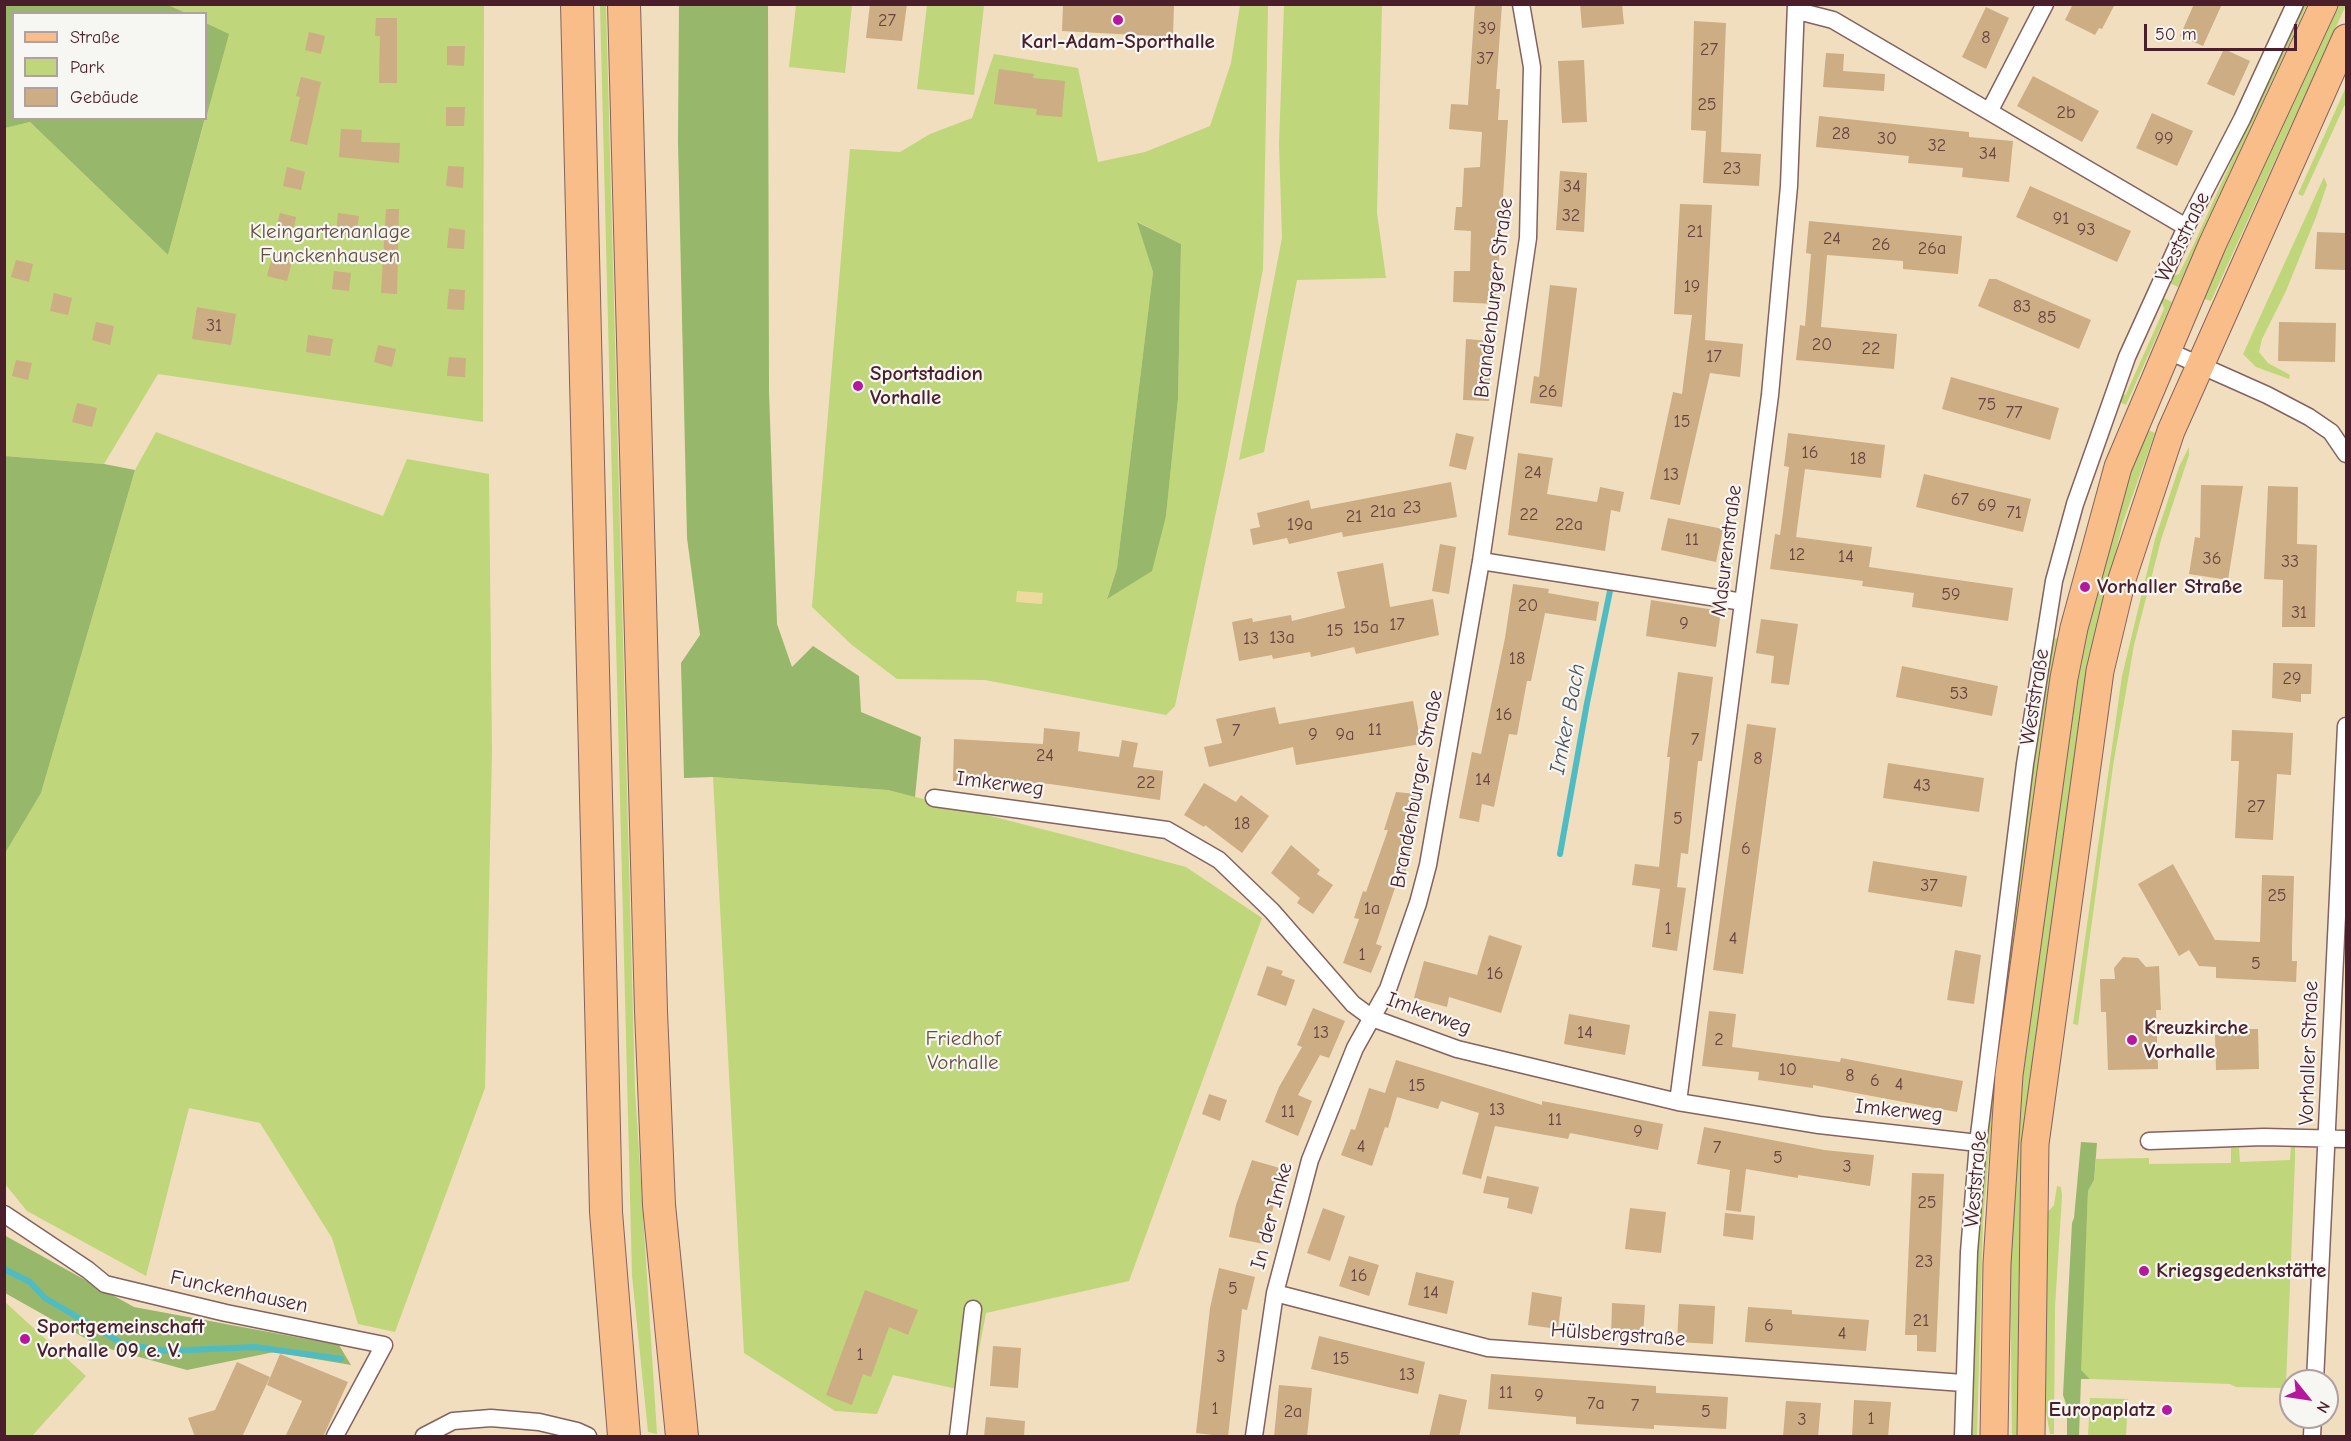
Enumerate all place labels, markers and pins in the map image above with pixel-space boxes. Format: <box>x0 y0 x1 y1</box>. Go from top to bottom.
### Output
marker: Karl-Adam-Sporthalle <box>1111 13 1125 27</box>
place label: Karl-Adam-Sporthalle <box>1021 29 1215 55</box>
place label: Sportstadion Vorhalle <box>870 361 983 411</box>
marker: Sportstadion Vorhalle <box>851 379 865 393</box>
place label: Vorhaller Straße <box>2097 574 2242 600</box>
marker: Vorhaller Straße <box>2078 580 2092 594</box>
place label: Kreuzkirche Vorhalle <box>2144 1015 2248 1065</box>
marker: Kreuzkirche Vorhalle <box>2125 1033 2139 1047</box>
place label: Kriegsgedenkstätte <box>2156 1258 2326 1284</box>
marker: Kriegsgedenkstätte <box>2137 1264 2151 1278</box>
place label: Sportgemeinschaft Vorhalle 09 e. V. <box>37 1314 205 1364</box>
marker: Sportgemeinschaft Vorhalle 09 e. V. <box>18 1332 32 1346</box>
place label: Europaplatz <box>2049 1397 2155 1423</box>
marker: Europaplatz <box>2160 1403 2174 1417</box>

